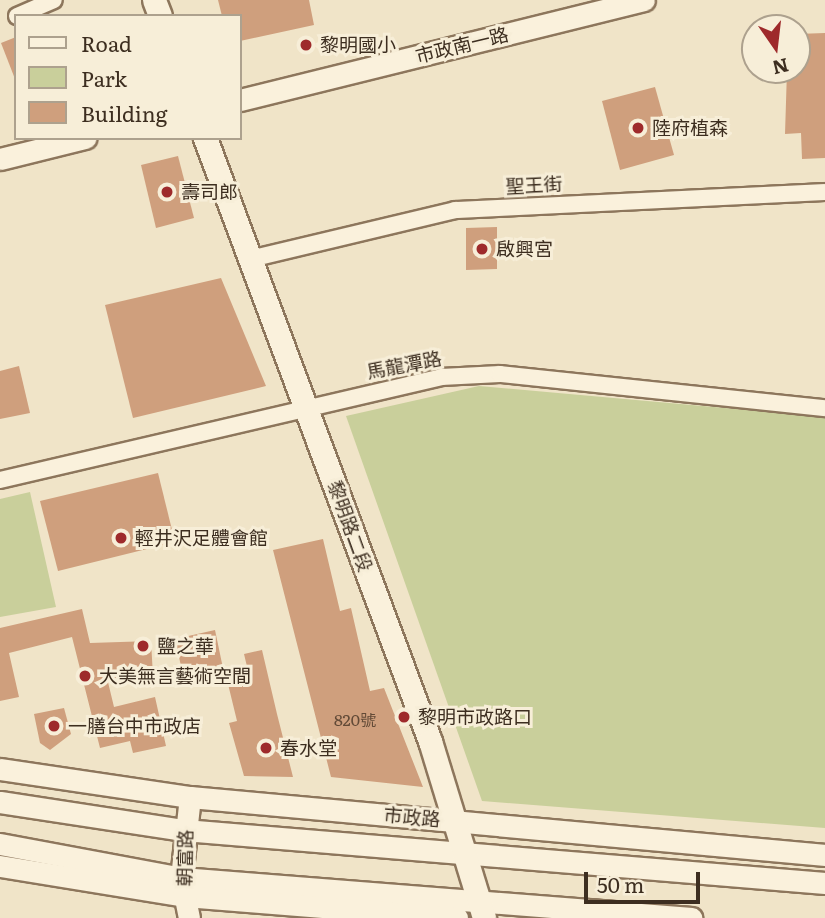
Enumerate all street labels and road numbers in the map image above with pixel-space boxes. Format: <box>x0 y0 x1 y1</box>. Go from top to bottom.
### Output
street label: 市政南一路 <box>413 22 511 68</box>
street label: 聖王街 <box>505 172 563 198</box>
street label: 馬龍潭路 <box>365 347 443 383</box>
street label: 黎明路二段 <box>323 477 377 575</box>
street label: 市政路 <box>383 803 441 831</box>
street label: 朝富路 <box>173 829 197 887</box>

